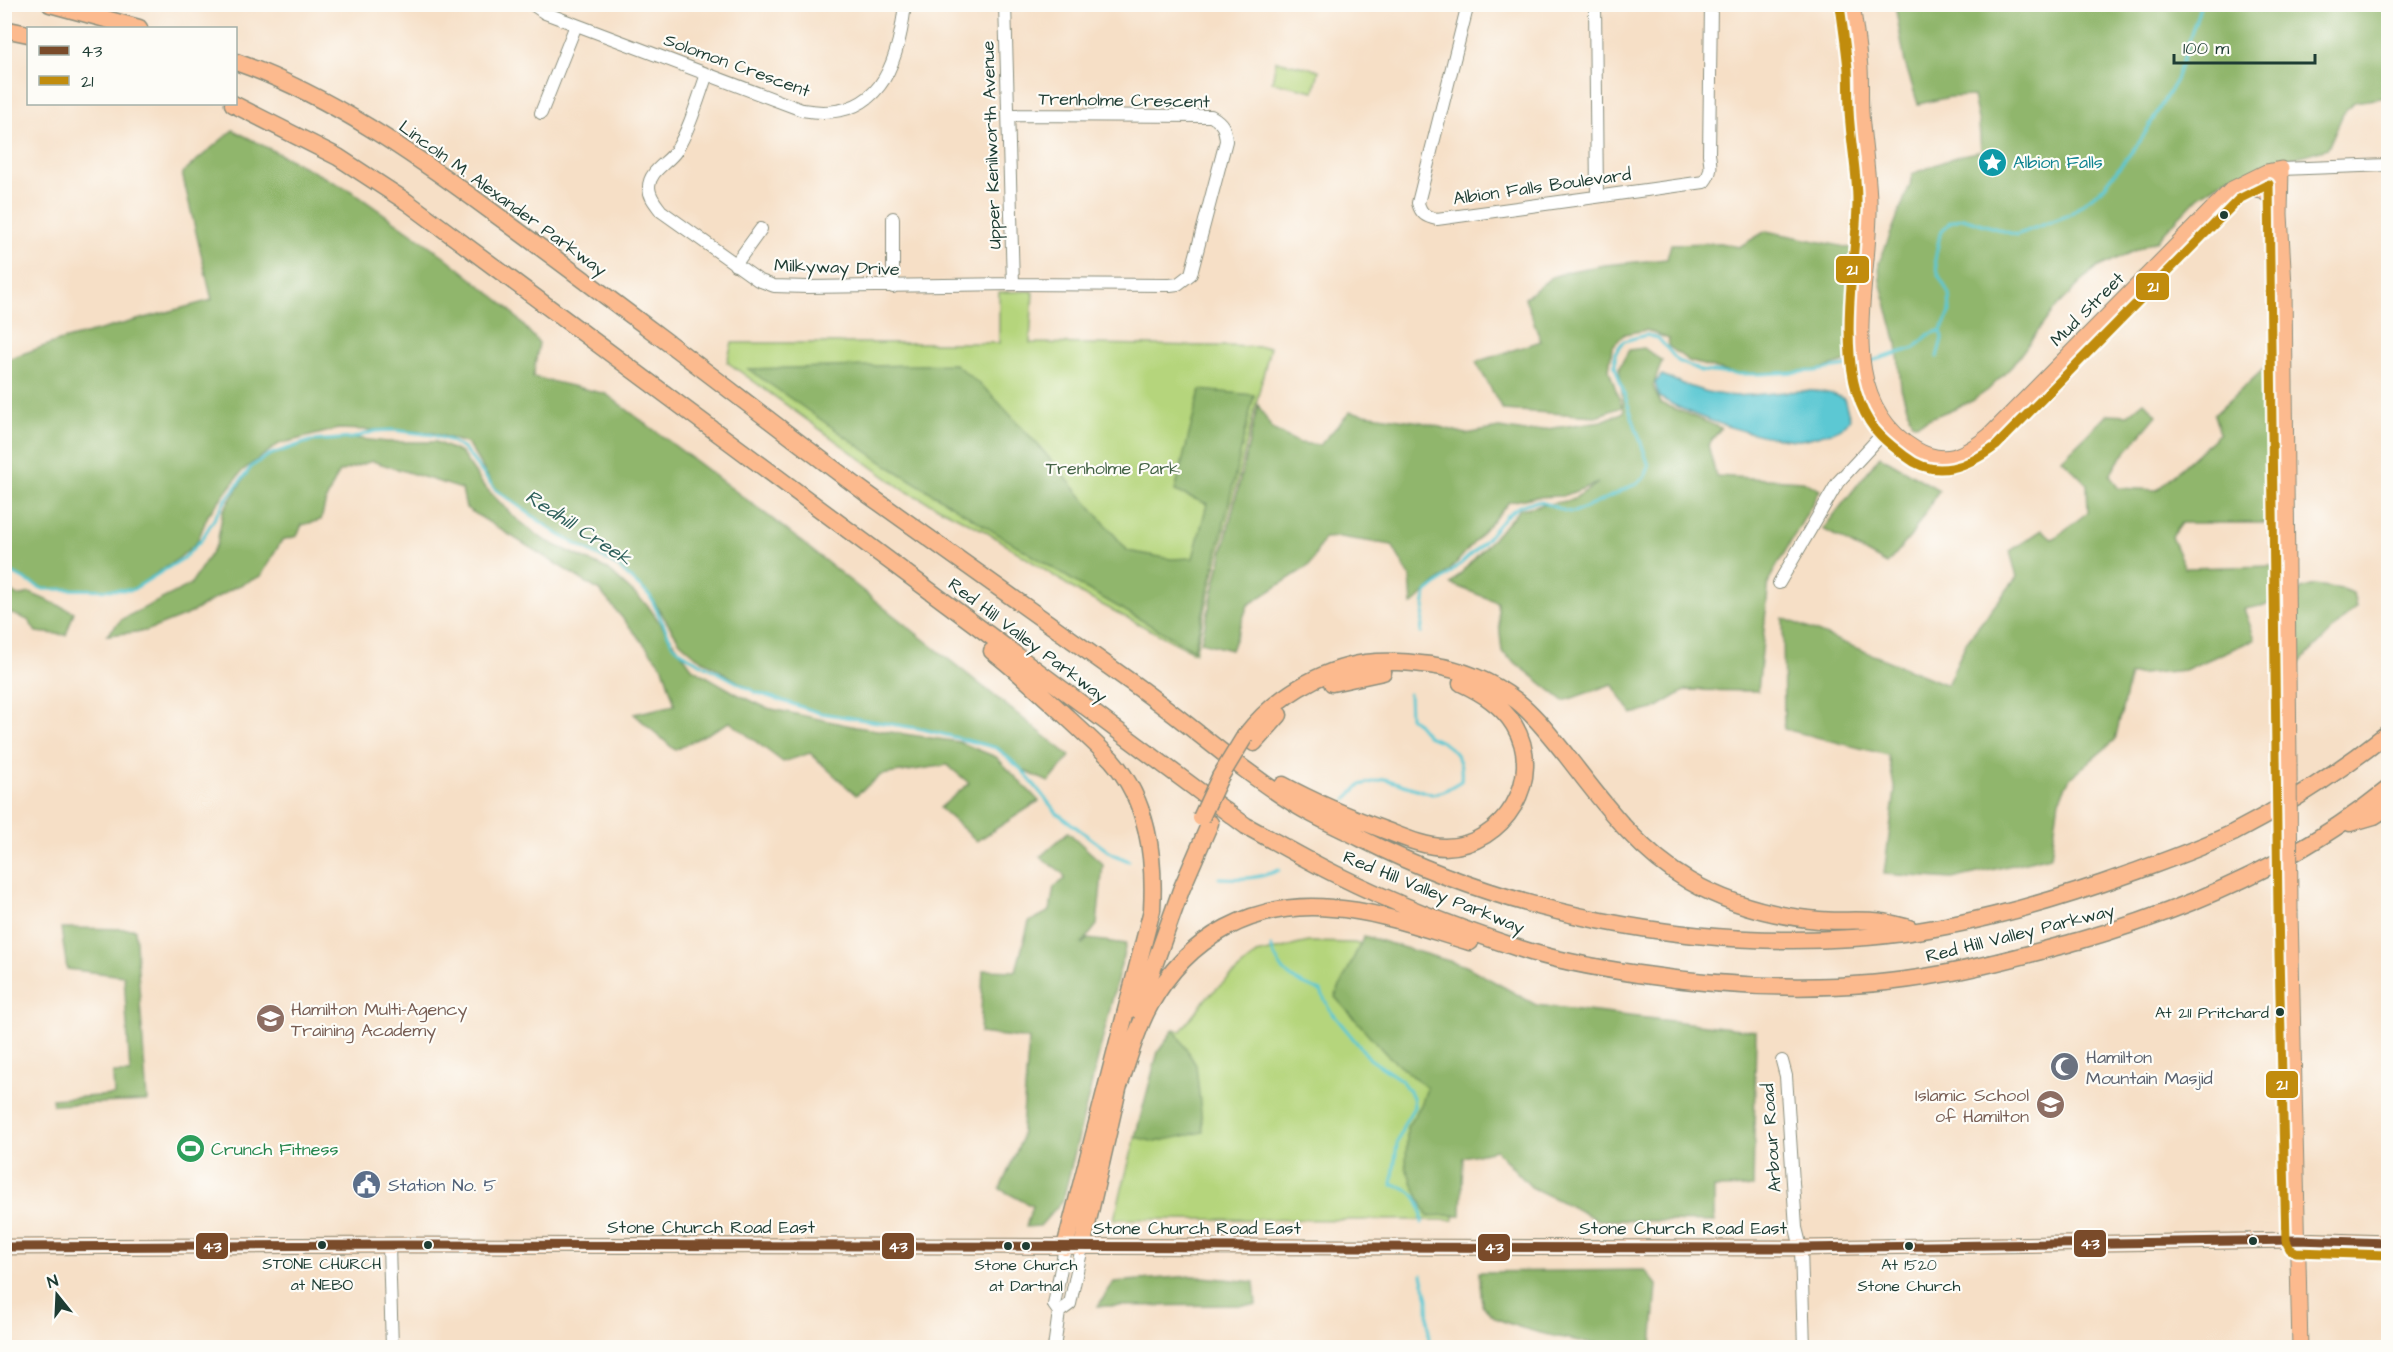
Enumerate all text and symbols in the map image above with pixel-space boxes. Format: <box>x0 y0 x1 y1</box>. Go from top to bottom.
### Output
legend <box>27 27 237 105</box>
street label: Solomon Crescent <box>660 27 814 104</box>
scale bar <box>2174 27 2315 65</box>
text: 100 m <box>2183 36 2229 61</box>
text: 43 <box>81 39 102 64</box>
street label: Upper Kenilworth Avenue <box>975 40 1008 250</box>
text: 21 <box>81 69 94 94</box>
street label: Trenholme Crescent <box>1038 87 1211 115</box>
street label: Lincoln M. Alexander Parkway <box>393 114 612 283</box>
place icon: Albion Falls <box>1976 146 2008 178</box>
place label: Albion Falls <box>2013 150 2103 175</box>
street label: Albion Falls Boulevard <box>1452 162 1633 211</box>
unlabelled marker <box>2218 209 2230 221</box>
street label: Milkyway Drive <box>774 253 900 283</box>
line badge: 21 <box>1835 255 1870 284</box>
text: 21 <box>1845 259 1859 281</box>
street label: Mud Street <box>2045 266 2131 352</box>
line badge: 21 <box>2135 272 2170 301</box>
text: 21 <box>2146 276 2160 298</box>
park label: Trenholme Park <box>1046 456 1180 481</box>
water label: Redhill Creek <box>520 483 638 573</box>
street label: Red Hill Valley Parkway <box>942 572 1113 710</box>
street label: Red Hill Valley Parkway <box>1339 845 1528 941</box>
street label: Red Hill Valley Parkway <box>1923 898 2117 970</box>
place label: Hamilton Multi-Agency Training Academy <box>291 997 468 1044</box>
place label: At 211 Pritchard <box>2155 1002 2269 1024</box>
school or university icon: Hamilton Multi-Agency Training Academy <box>254 1003 286 1035</box>
marker: At 211 Pritchard <box>2274 1006 2286 1018</box>
place label: Hamilton Mountain Masjid <box>2086 1045 2213 1091</box>
mosque icon: Hamilton Mountain Masjid <box>2049 1051 2081 1083</box>
line badge: 21 <box>2265 1070 2299 1099</box>
text: 21 <box>2275 1074 2289 1096</box>
street label: Arbour Road <box>1755 1083 1788 1193</box>
place label: Islamic School of Hamilton <box>1915 1083 2029 1129</box>
school or university icon: Islamic School of Hamilton <box>2034 1089 2066 1121</box>
sports icon: Crunch Fitness <box>174 1133 206 1165</box>
place label: Crunch Fitness <box>211 1137 339 1162</box>
public building icon: Station No. 5 <box>351 1169 383 1201</box>
place label: Station No. 5 <box>388 1173 496 1198</box>
street label: Stone Church Road East <box>607 1215 816 1240</box>
street label: Stone Church Road East <box>1093 1216 1302 1241</box>
street label: Stone Church Road East <box>1579 1216 1788 1241</box>
line badge: 43 <box>2073 1229 2107 1258</box>
line badge: 43 <box>195 1232 229 1260</box>
line badge: 43 <box>881 1232 915 1260</box>
line badge: 43 <box>1477 1233 1511 1262</box>
text: 43 <box>2080 1233 2100 1255</box>
unlabelled marker <box>2247 1235 2259 1247</box>
text: 43 <box>202 1236 222 1258</box>
text: 43 <box>888 1236 908 1258</box>
text: 43 <box>1484 1237 1504 1259</box>
marker: STONE CHURCH at NEBO <box>316 1239 328 1251</box>
unlabelled marker <box>422 1239 434 1251</box>
unlabelled marker <box>1002 1240 1014 1252</box>
marker: Stone Church at Dartnal <box>1020 1240 1032 1252</box>
marker: At 1520 Stone Church <box>1903 1240 1915 1252</box>
place label: STONE CHURCH at NEBO <box>262 1253 382 1296</box>
place label: Stone Church at Dartnal <box>974 1254 1078 1297</box>
place label: At 1520 Stone Church <box>1857 1254 1961 1297</box>
north arrow <box>27 1265 87 1325</box>
text: N <box>45 1270 61 1294</box>

